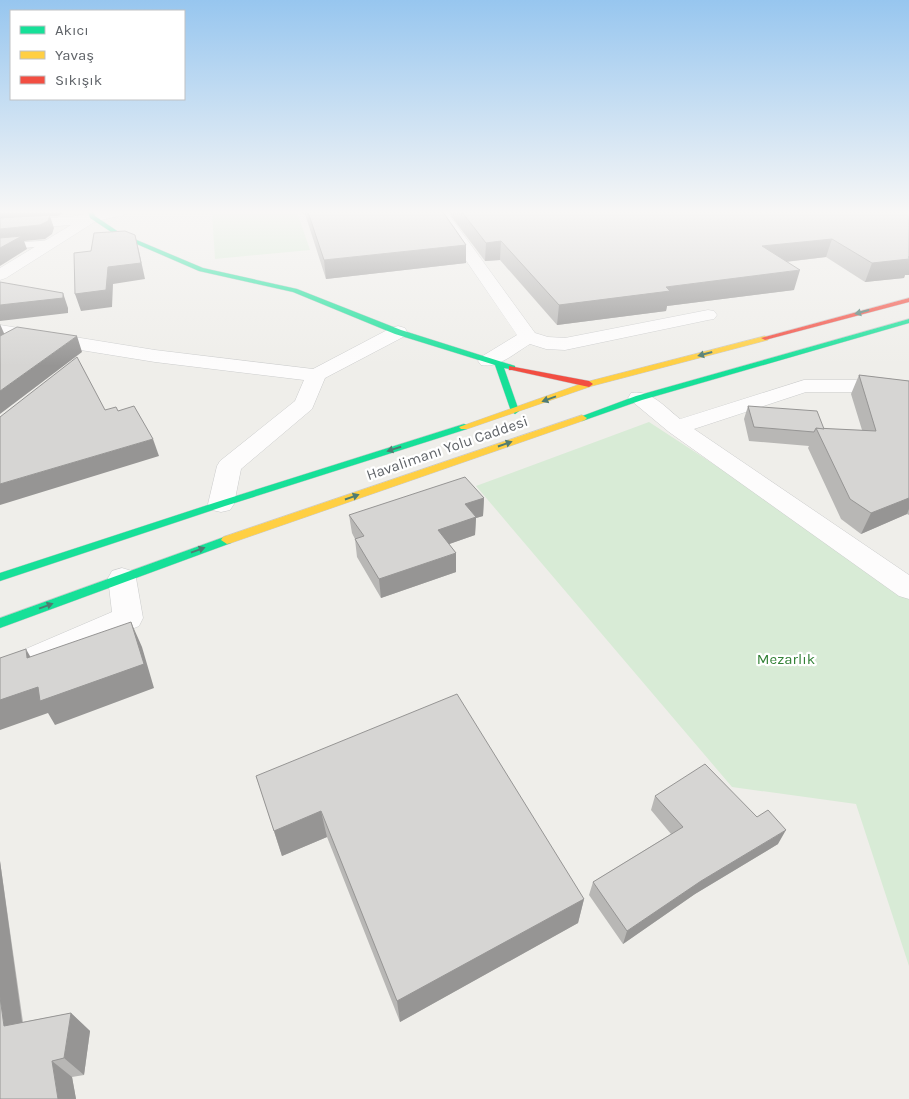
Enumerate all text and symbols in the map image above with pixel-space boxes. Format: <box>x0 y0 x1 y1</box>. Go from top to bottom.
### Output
legend <box>10 10 185 100</box>
text: Akıcı <box>55 21 89 39</box>
text: Yavaş <box>55 46 94 64</box>
text: Sıkışık <box>55 71 102 89</box>
one-way arrow <box>854 309 869 317</box>
one-way arrow <box>697 350 712 358</box>
one-way arrow <box>541 396 556 403</box>
street label: Havalimanı Yolu Caddesi <box>364 412 530 484</box>
one-way arrow <box>498 440 513 447</box>
one-way arrow <box>387 446 402 453</box>
one-way arrow <box>344 493 359 500</box>
one-way arrow <box>191 546 206 553</box>
one-way arrow <box>39 602 54 610</box>
park label: Mezarlık <box>757 650 815 668</box>

